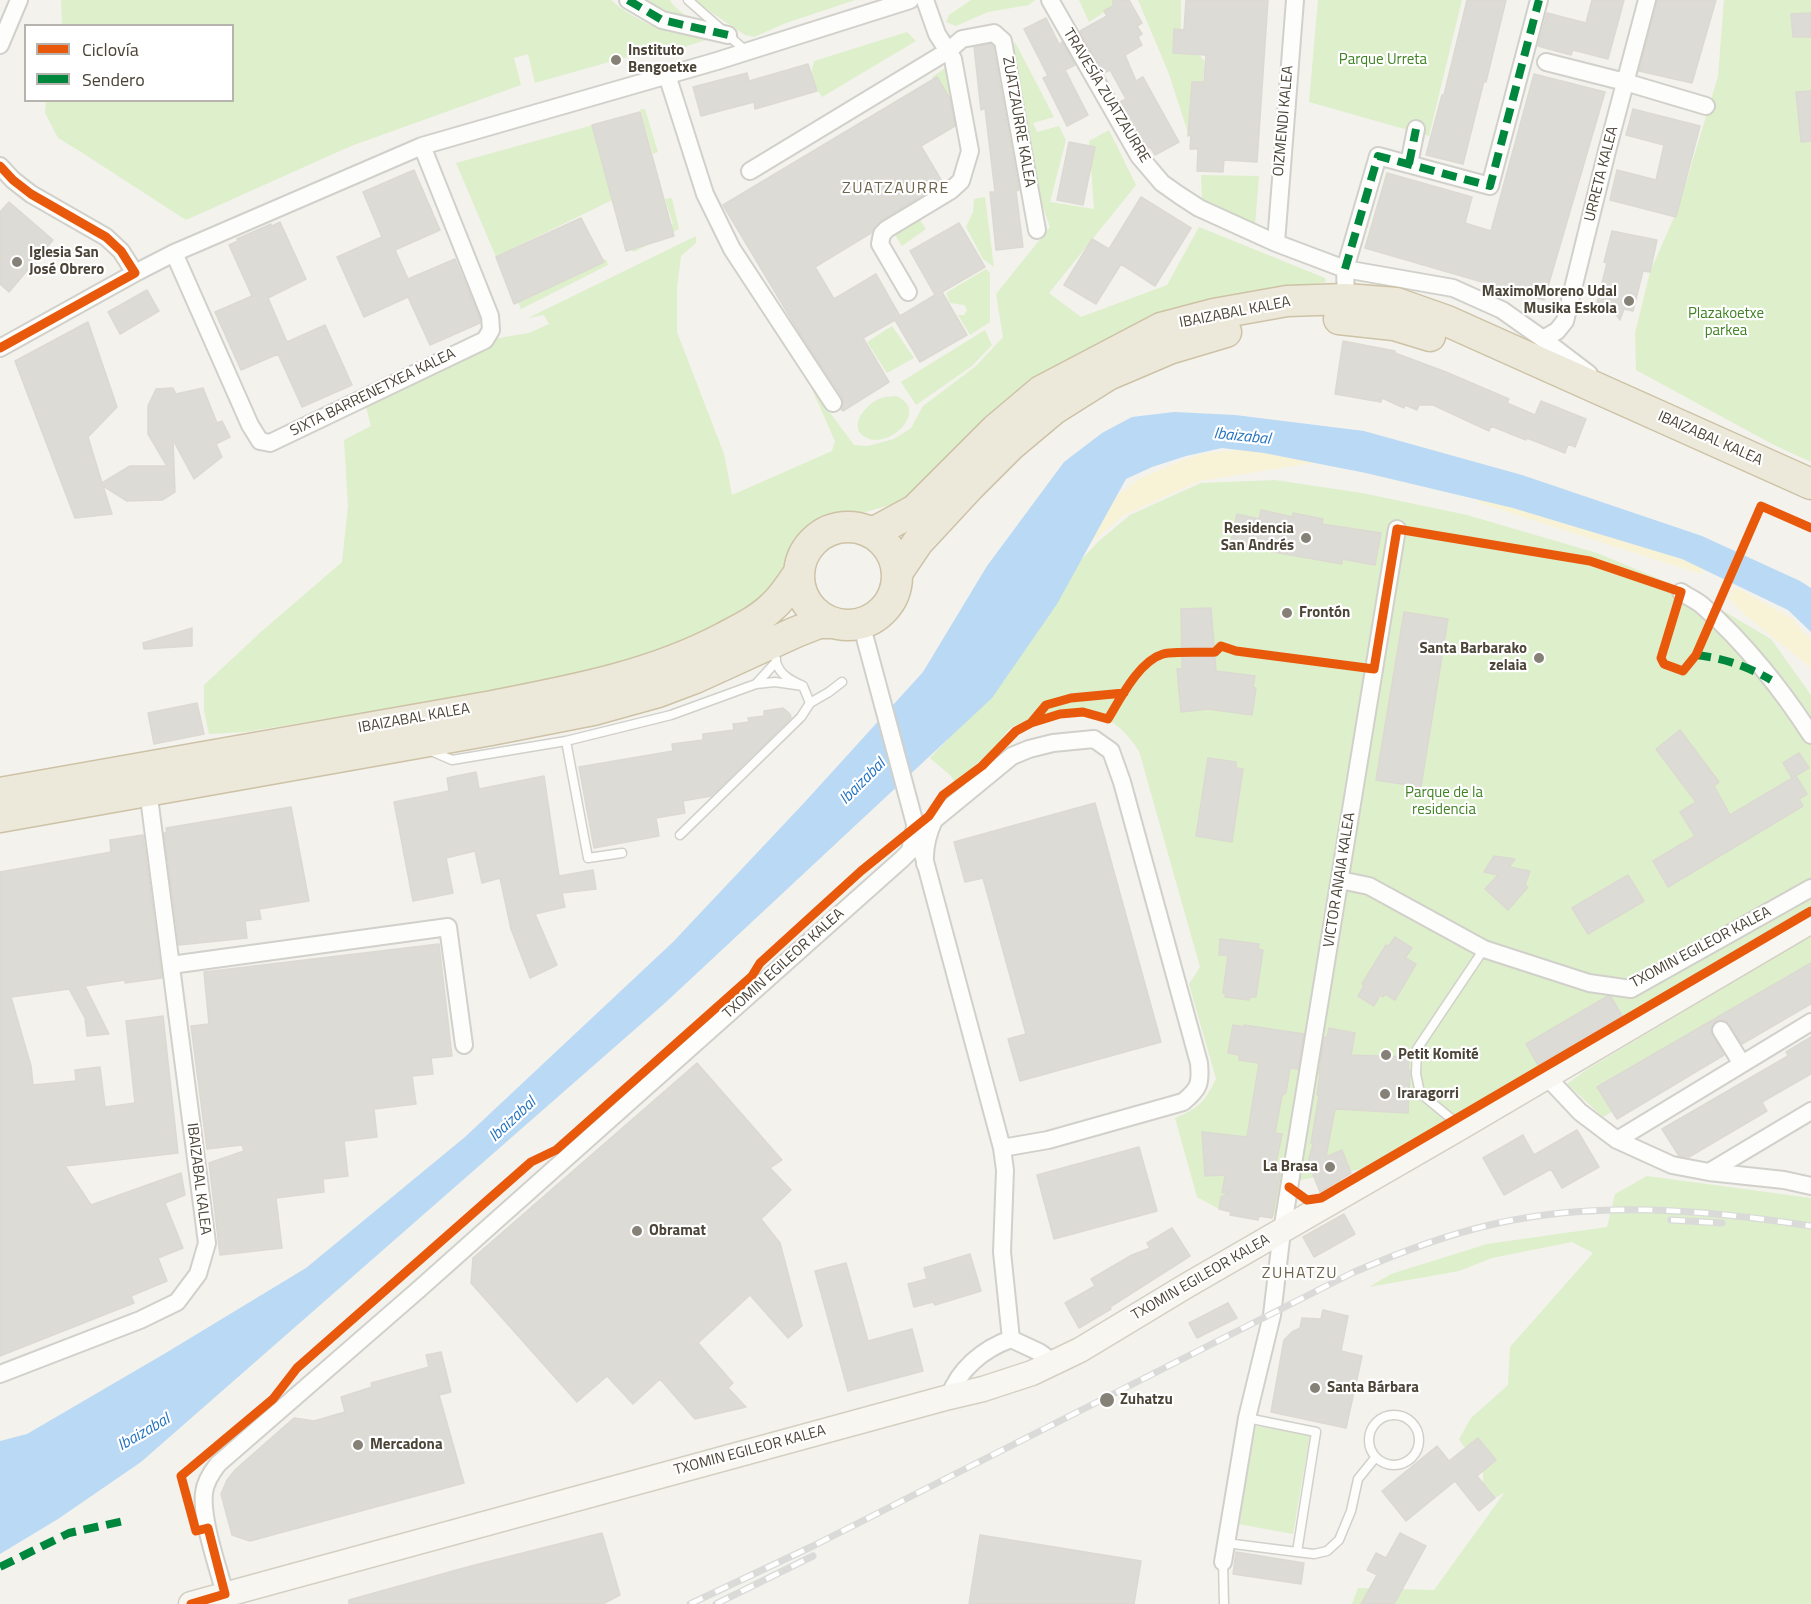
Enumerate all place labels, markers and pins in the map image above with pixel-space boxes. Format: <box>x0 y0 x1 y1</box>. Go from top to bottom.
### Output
place label: Instituto Bengoetxe <box>628 42 697 77</box>
marker: Instituto Bengoetxe <box>609 53 623 67</box>
place label: Iglesia San José Obrero <box>29 244 104 279</box>
marker: Iglesia San José Obrero <box>10 255 24 269</box>
place label: MaximoMoreno Udal Musika Eskola <box>1482 283 1617 318</box>
marker: MaximoMoreno Udal Musika Eskola <box>1622 294 1636 308</box>
place label: Residencia San Andrés <box>1221 520 1294 555</box>
marker: Residencia San Andrés <box>1299 531 1313 545</box>
place label: Frontón <box>1299 604 1350 622</box>
marker: Frontón <box>1280 606 1294 620</box>
place label: Santa Barbarako zelaia <box>1419 640 1527 675</box>
marker: Santa Barbarako zelaia <box>1532 651 1546 665</box>
place label: Petit Komité <box>1398 1046 1479 1064</box>
marker: Petit Komité <box>1379 1048 1393 1062</box>
place label: Iraragorri <box>1397 1085 1459 1103</box>
marker: Iraragorri <box>1378 1087 1392 1101</box>
place label: La Brasa <box>1263 1158 1318 1176</box>
marker: La Brasa <box>1323 1160 1337 1174</box>
place label: Obramat <box>649 1222 706 1240</box>
marker: Obramat <box>630 1224 644 1238</box>
place label: Santa Bárbara <box>1327 1379 1419 1397</box>
marker: Santa Bárbara <box>1308 1381 1322 1395</box>
marker: Zuhatzu <box>1098 1391 1116 1409</box>
place label: Zuhatzu <box>1120 1391 1173 1409</box>
place label: Mercadona <box>370 1436 443 1454</box>
marker: Mercadona <box>351 1438 365 1452</box>

